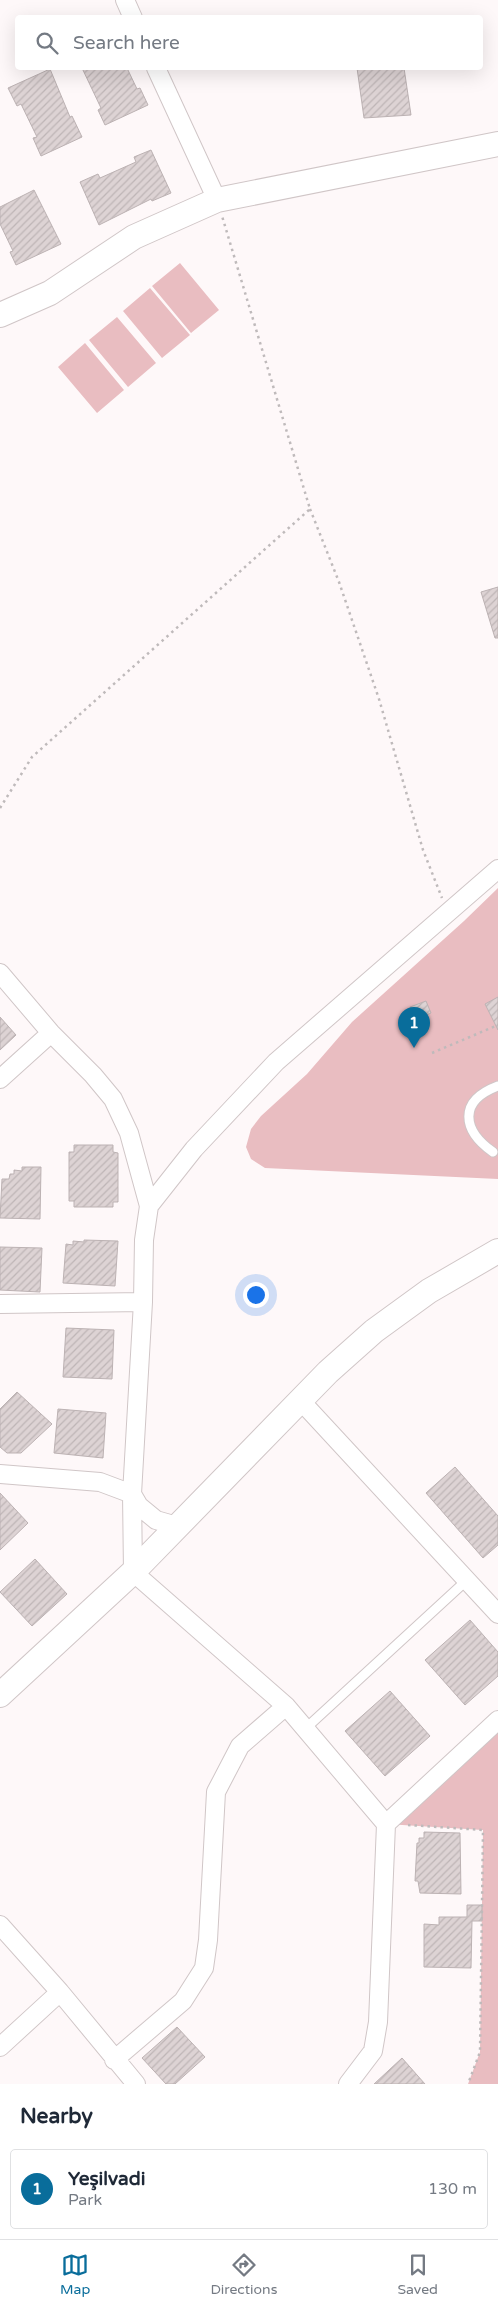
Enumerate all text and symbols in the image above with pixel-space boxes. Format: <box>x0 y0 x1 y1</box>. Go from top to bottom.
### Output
search box <box>15 15 483 70</box>
icon: search <box>33 29 61 57</box>
text: Search here <box>73 32 180 54</box>
pin: 1 <box>398 1007 430 1048</box>
your location <box>243 1282 269 1308</box>
text: Nearby <box>20 2104 93 2129</box>
text: Yeşilvadi <box>68 2168 145 2190</box>
text: 1 <box>32 2179 42 2199</box>
text: 130 m <box>428 2179 477 2199</box>
text: Park <box>68 2190 102 2210</box>
tab: Map <box>60 2251 90 2298</box>
tab: Directions <box>210 2251 277 2298</box>
tab: Saved <box>397 2251 438 2298</box>

